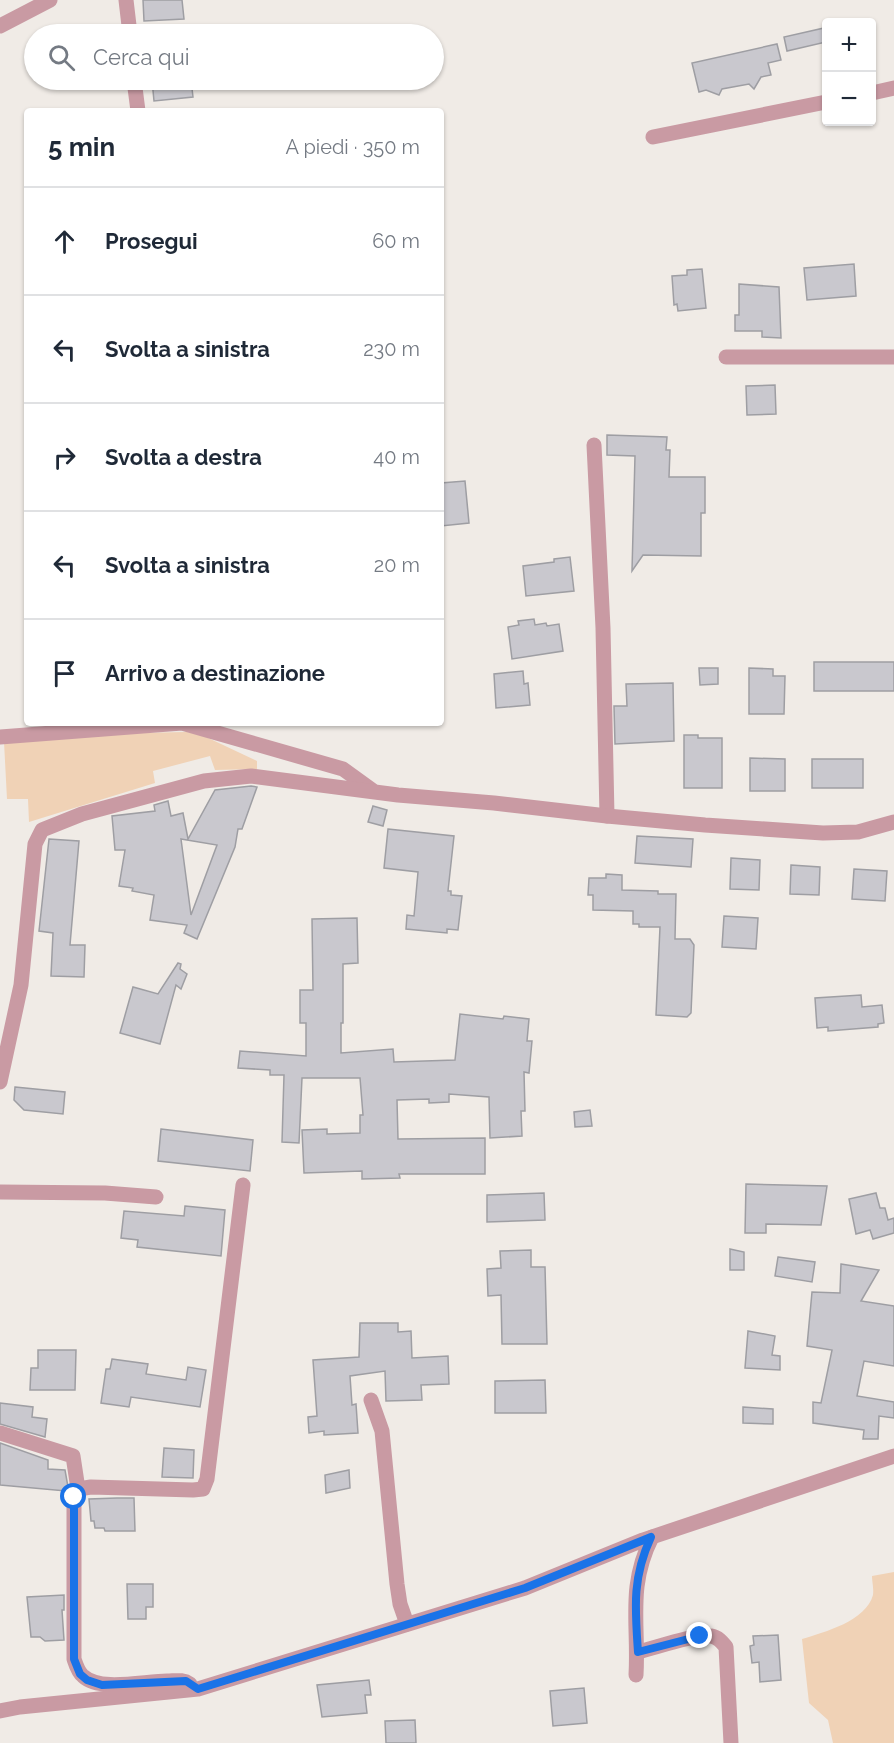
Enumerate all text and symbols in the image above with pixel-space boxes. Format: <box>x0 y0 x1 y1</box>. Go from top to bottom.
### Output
map controls <box>822 18 876 126</box>
button: + <box>822 18 876 72</box>
search box <box>24 24 444 90</box>
icon: search <box>45 41 78 74</box>
text: Cerca qui <box>93 44 190 70</box>
button: − <box>822 72 876 126</box>
text: 5 min <box>48 132 115 162</box>
text: A piedi · 350 m <box>285 135 420 159</box>
icon: ahead <box>48 225 81 258</box>
text: Prosegui <box>105 228 198 254</box>
text: 60 m <box>372 229 420 253</box>
icon: left <box>48 333 81 366</box>
text: Svolta a sinistra <box>105 336 270 362</box>
text: 230 m <box>363 337 420 361</box>
icon: right <box>48 441 81 474</box>
text: Svolta a destra <box>105 444 262 470</box>
text: 40 m <box>373 445 420 469</box>
icon: left <box>48 549 81 582</box>
text: Svolta a sinistra <box>105 552 270 578</box>
text: 20 m <box>374 553 420 577</box>
icon: arrive <box>48 657 81 690</box>
text: Arrivo a destinazione <box>105 660 325 686</box>
route start <box>60 1483 86 1509</box>
route end <box>686 1622 712 1648</box>

